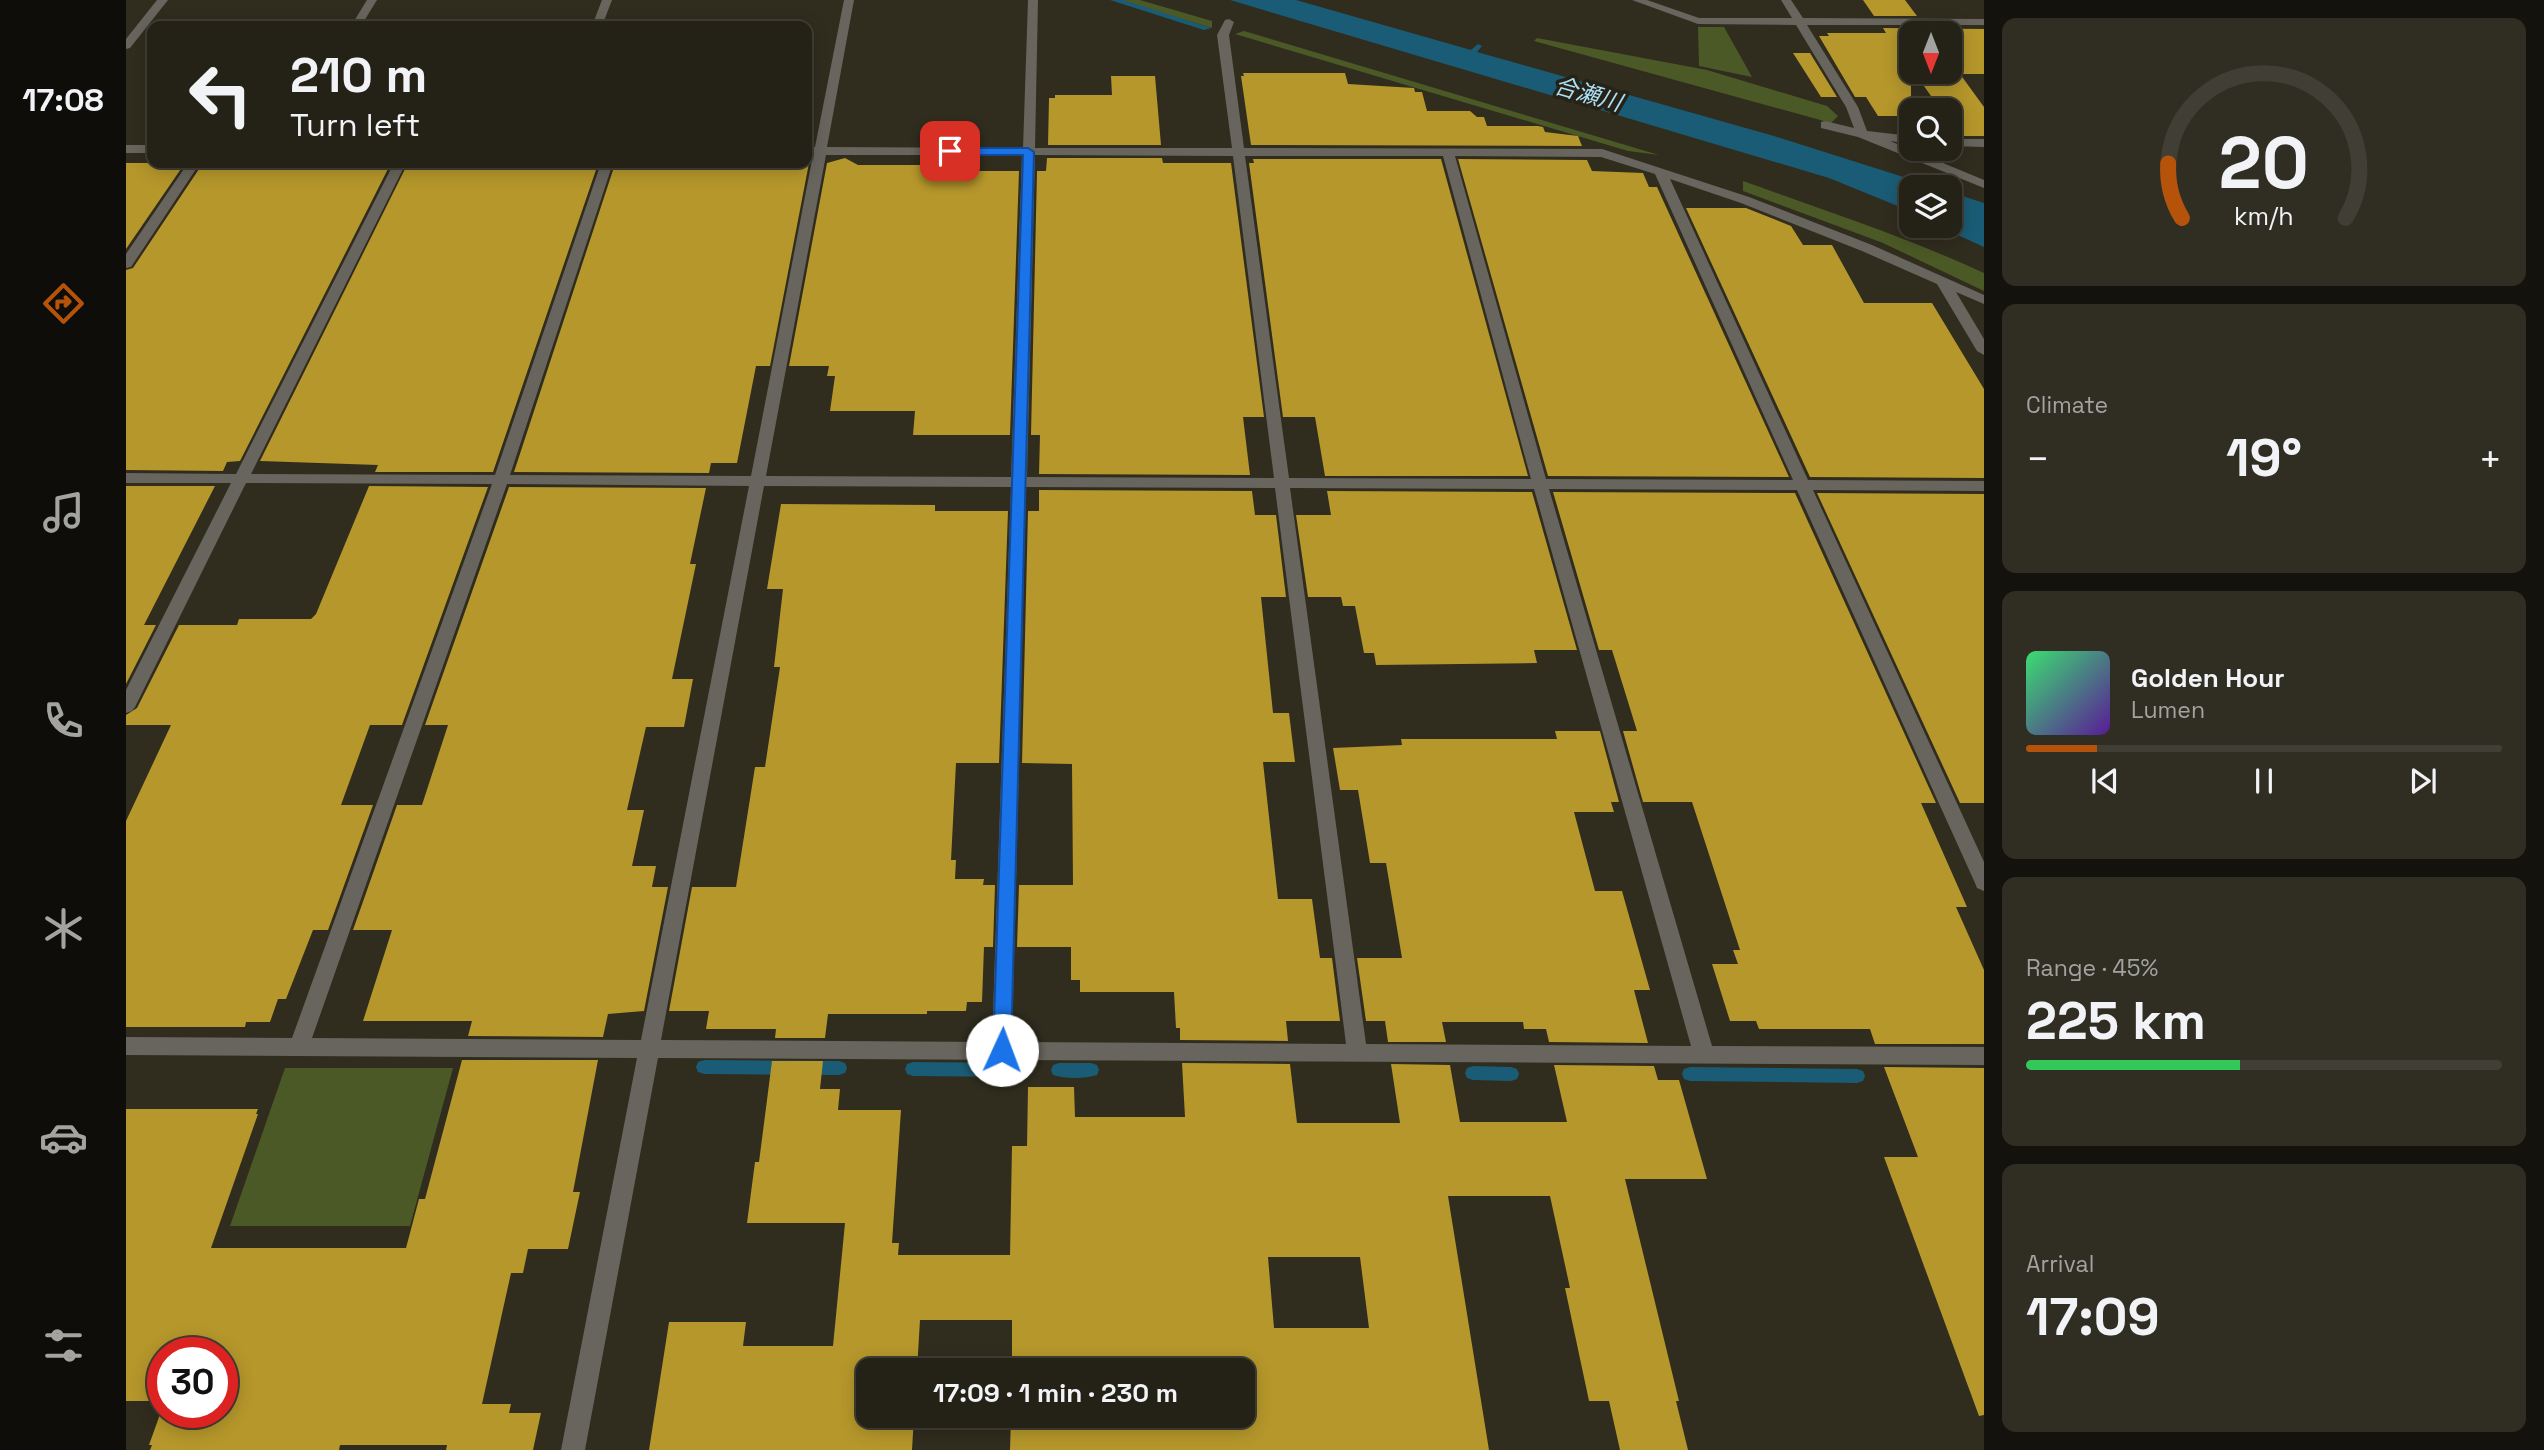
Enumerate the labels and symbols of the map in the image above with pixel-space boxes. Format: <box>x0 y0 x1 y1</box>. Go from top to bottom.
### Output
north arrow <box>1899 21 1962 84</box>
water label: 合瀬川 <box>1551 70 1628 119</box>
pin <box>920 121 980 181</box>
position arrow <box>965 1013 1039 1087</box>
speed limit sign: 30 <box>147 1337 238 1428</box>

